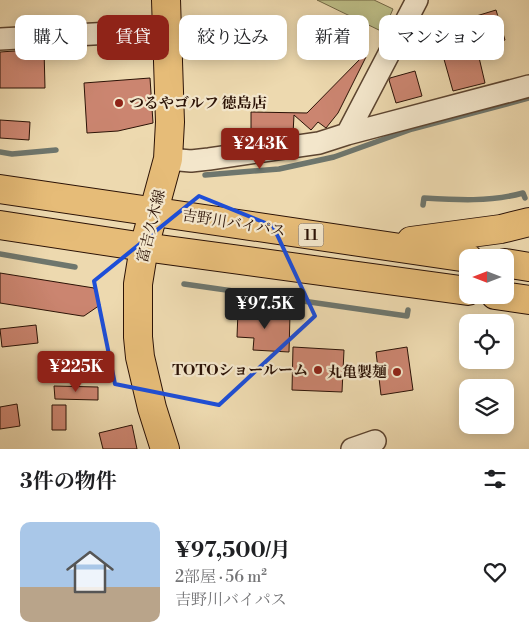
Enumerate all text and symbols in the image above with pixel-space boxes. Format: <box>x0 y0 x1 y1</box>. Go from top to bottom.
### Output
chip: 購入 <box>15 15 87 60</box>
chip: 賃貸 <box>97 15 169 60</box>
chip: 絞り込み <box>179 15 287 60</box>
chip: 新着 <box>297 15 369 60</box>
chip: マンション <box>379 15 504 60</box>
place label: つるやゴルフ 徳島店 <box>129 94 266 113</box>
marker: つるやゴルフ 徳島店 <box>113 97 125 109</box>
pin: ¥243K <box>225 128 295 170</box>
text: ¥243K <box>232 134 288 154</box>
street label: 富吉久木線 <box>133 187 170 265</box>
street label: 吉野川バイパス <box>181 206 287 241</box>
road number: 11 <box>298 224 324 246</box>
north arrow <box>459 249 514 304</box>
map controls <box>459 249 514 434</box>
pin: ¥97.5K <box>224 288 306 330</box>
text: ¥97.5K <box>236 294 294 314</box>
button: locate <box>459 314 514 369</box>
pin: ¥225K <box>41 350 111 393</box>
text: ¥225K <box>48 357 104 377</box>
place label: TOTOショールーム <box>172 361 308 380</box>
place label: 丸亀製麺 <box>327 363 387 382</box>
marker: TOTOショールーム <box>312 364 324 376</box>
marker: 丸亀製麺 <box>391 366 403 378</box>
button: layers <box>459 379 514 434</box>
icon: filters <box>481 465 509 493</box>
text: 3件の物件 <box>20 469 117 495</box>
text: ¥97,500/月 <box>175 538 291 564</box>
icon: home <box>60 542 120 602</box>
icon: heart <box>481 558 509 586</box>
text: 2部屋 · 56 m² <box>175 567 267 587</box>
text: 吉野川バイパス <box>175 590 287 610</box>

